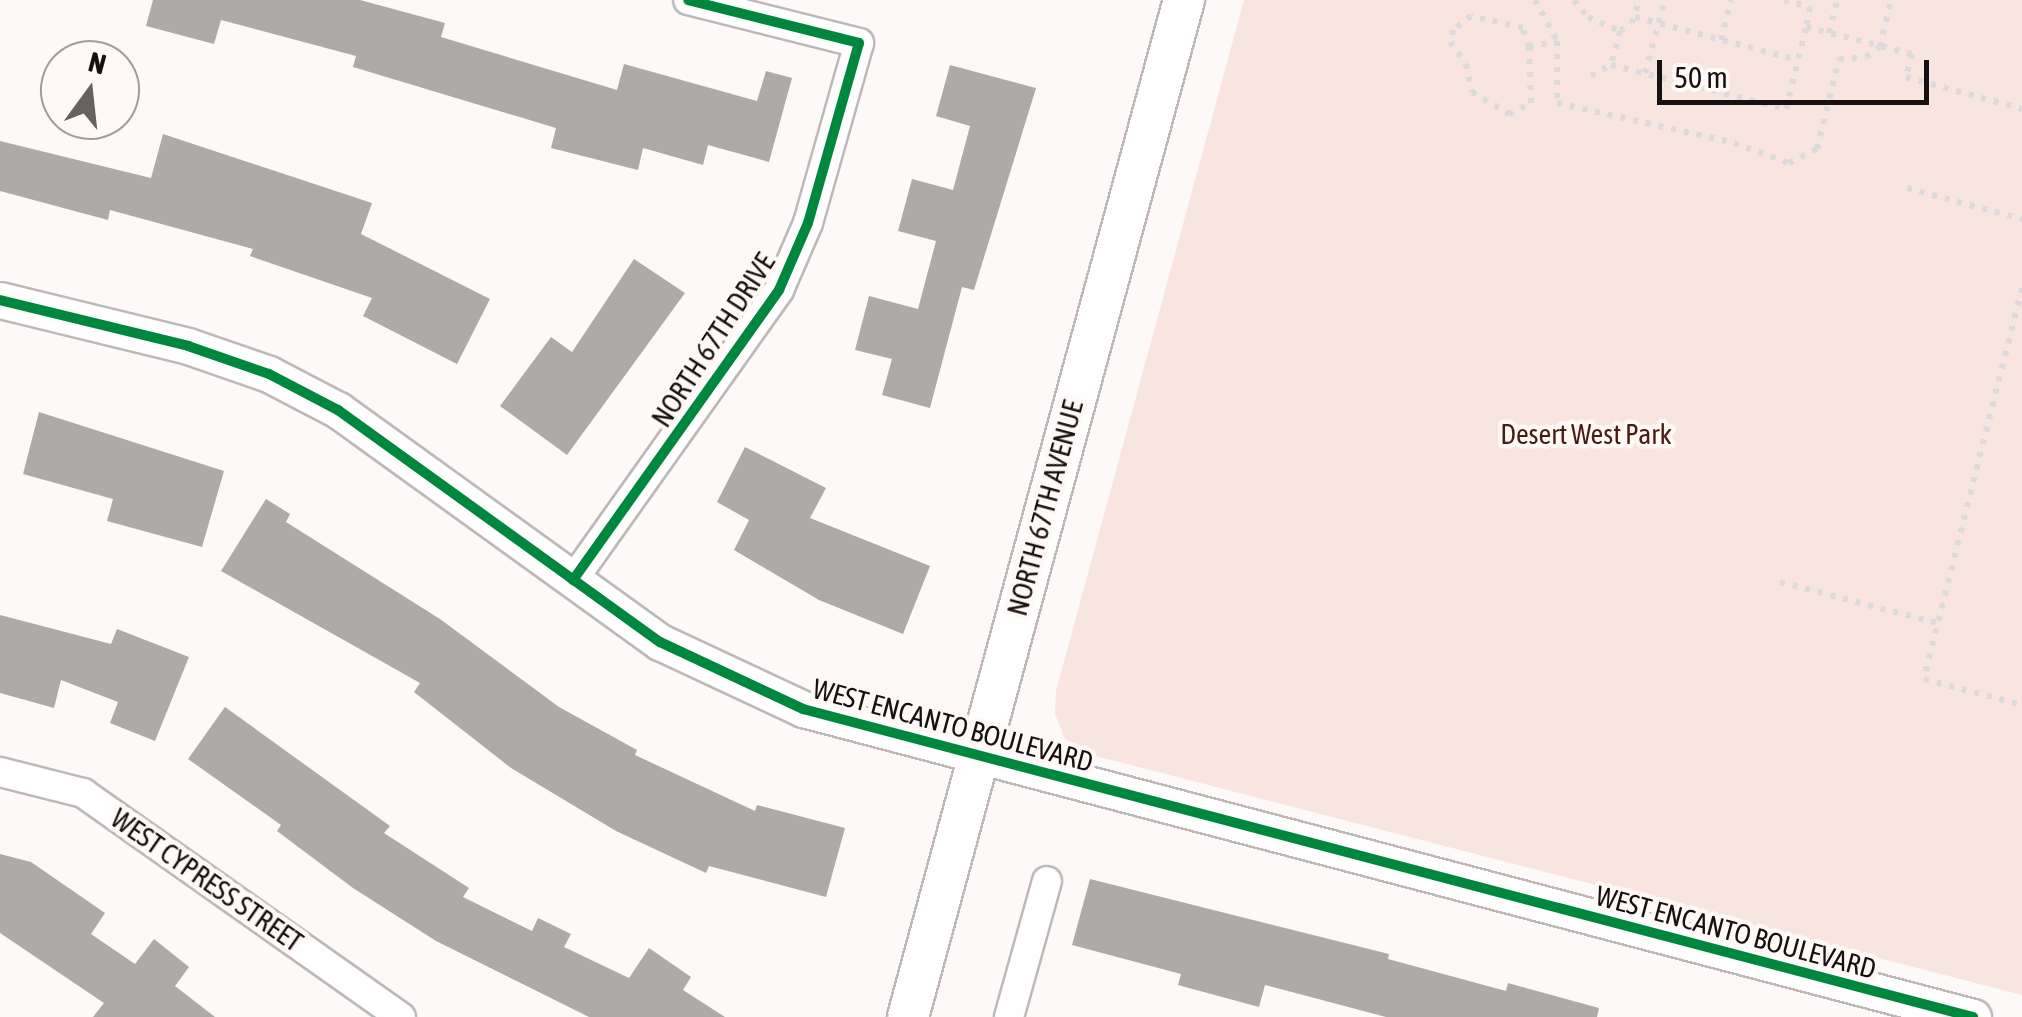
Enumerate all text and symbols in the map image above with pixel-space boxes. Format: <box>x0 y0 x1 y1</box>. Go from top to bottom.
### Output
north arrow <box>40 40 140 140</box>
scale bar <box>1662 40 1934 102</box>
text: N <box>85 45 109 81</box>
text: 50 m <box>1674 60 1728 94</box>
street label: NORTH 67TH DRIVE <box>644 247 782 433</box>
street label: NORTH 67TH AVENUE <box>1000 397 1090 619</box>
park label: Desert West Park <box>1500 417 1672 451</box>
street label: WEST ENCANTO BOULEVARD <box>809 671 1097 779</box>
street label: WEST CYPRESS STREET <box>105 801 309 959</box>
street label: WEST ENCANTO BOULEVARD <box>1592 878 1880 986</box>

